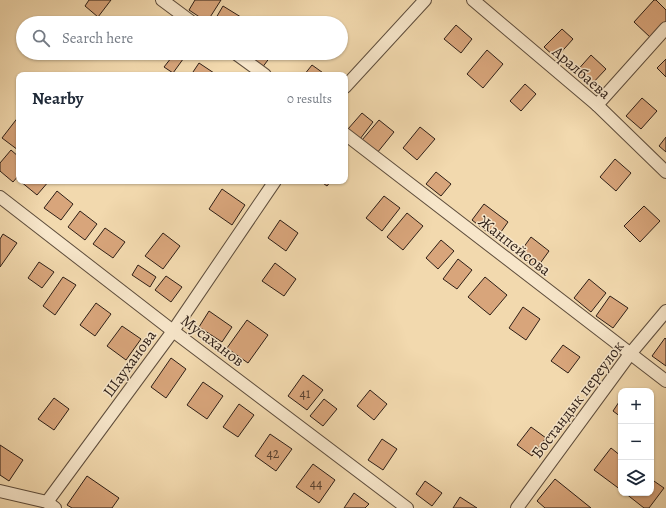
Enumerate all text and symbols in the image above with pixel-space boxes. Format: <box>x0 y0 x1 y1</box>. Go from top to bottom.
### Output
search box <box>16 16 348 60</box>
icon: search <box>30 27 52 49</box>
text: Search here <box>62 28 133 48</box>
street label: Аралбаева <box>547 41 616 105</box>
text: Nearby <box>32 87 83 110</box>
text: 0 results <box>287 90 332 107</box>
street label: Жанпейсова <box>473 210 556 282</box>
street label: Мусаханов <box>176 310 249 372</box>
street label: Шауханова <box>98 325 162 402</box>
street label: Бостандык переулок <box>526 336 629 463</box>
house number: 41 <box>299 384 311 403</box>
map controls <box>618 388 654 496</box>
button: + <box>618 388 654 424</box>
button: − <box>618 424 654 460</box>
house number: 42 <box>267 444 280 463</box>
button: layers <box>618 460 654 496</box>
house number: 44 <box>310 474 322 493</box>

